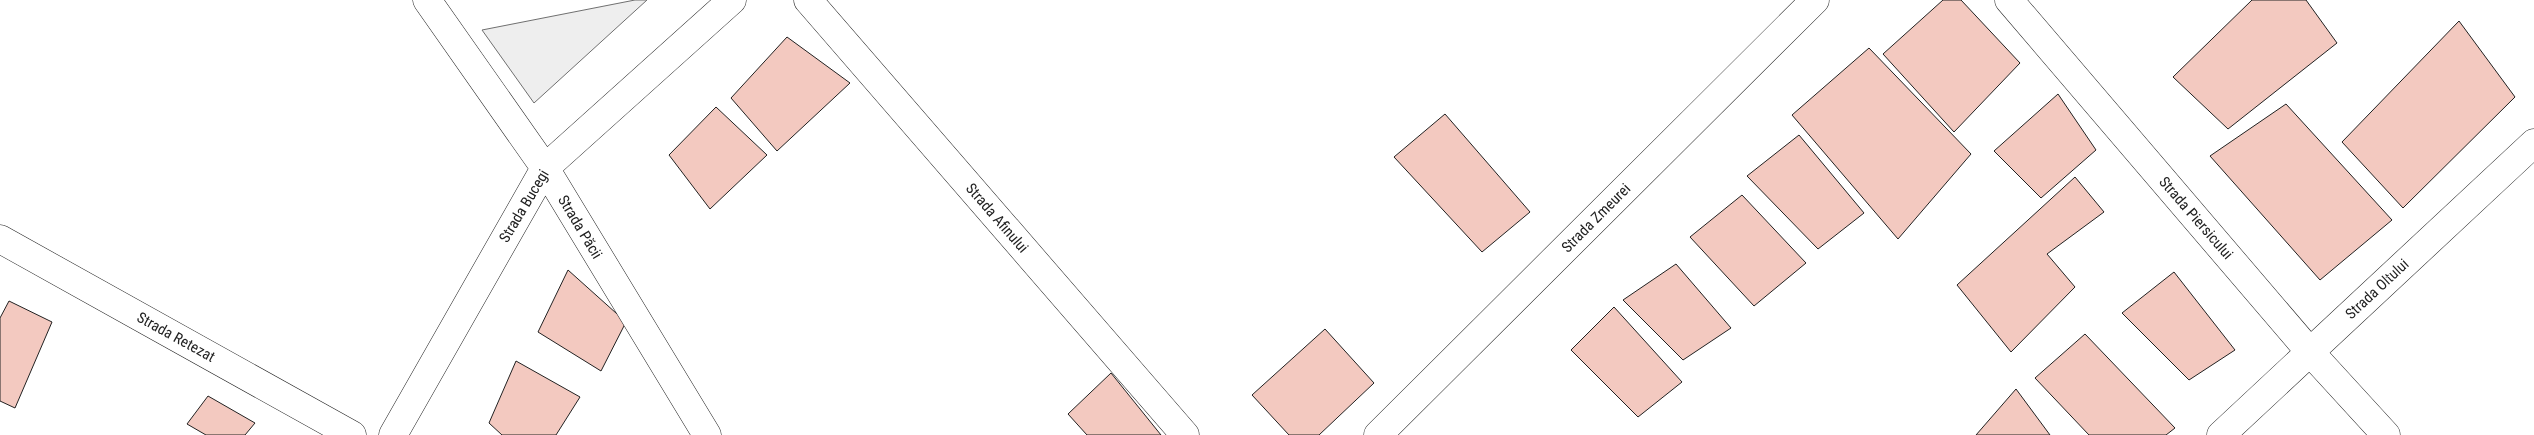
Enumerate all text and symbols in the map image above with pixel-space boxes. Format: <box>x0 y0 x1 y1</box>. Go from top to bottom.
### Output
street label: Strada Bucegi <box>495 166 553 246</box>
street label: Strada Piersicului <box>2155 173 2237 263</box>
street label: Strada Afinului <box>962 179 1032 257</box>
street label: Strada Zmeurei <box>1558 180 1634 256</box>
street label: Strada Păcii <box>554 192 606 262</box>
street label: Strada Oltului <box>2342 255 2412 323</box>
street label: Strada Retezat <box>134 308 218 366</box>

